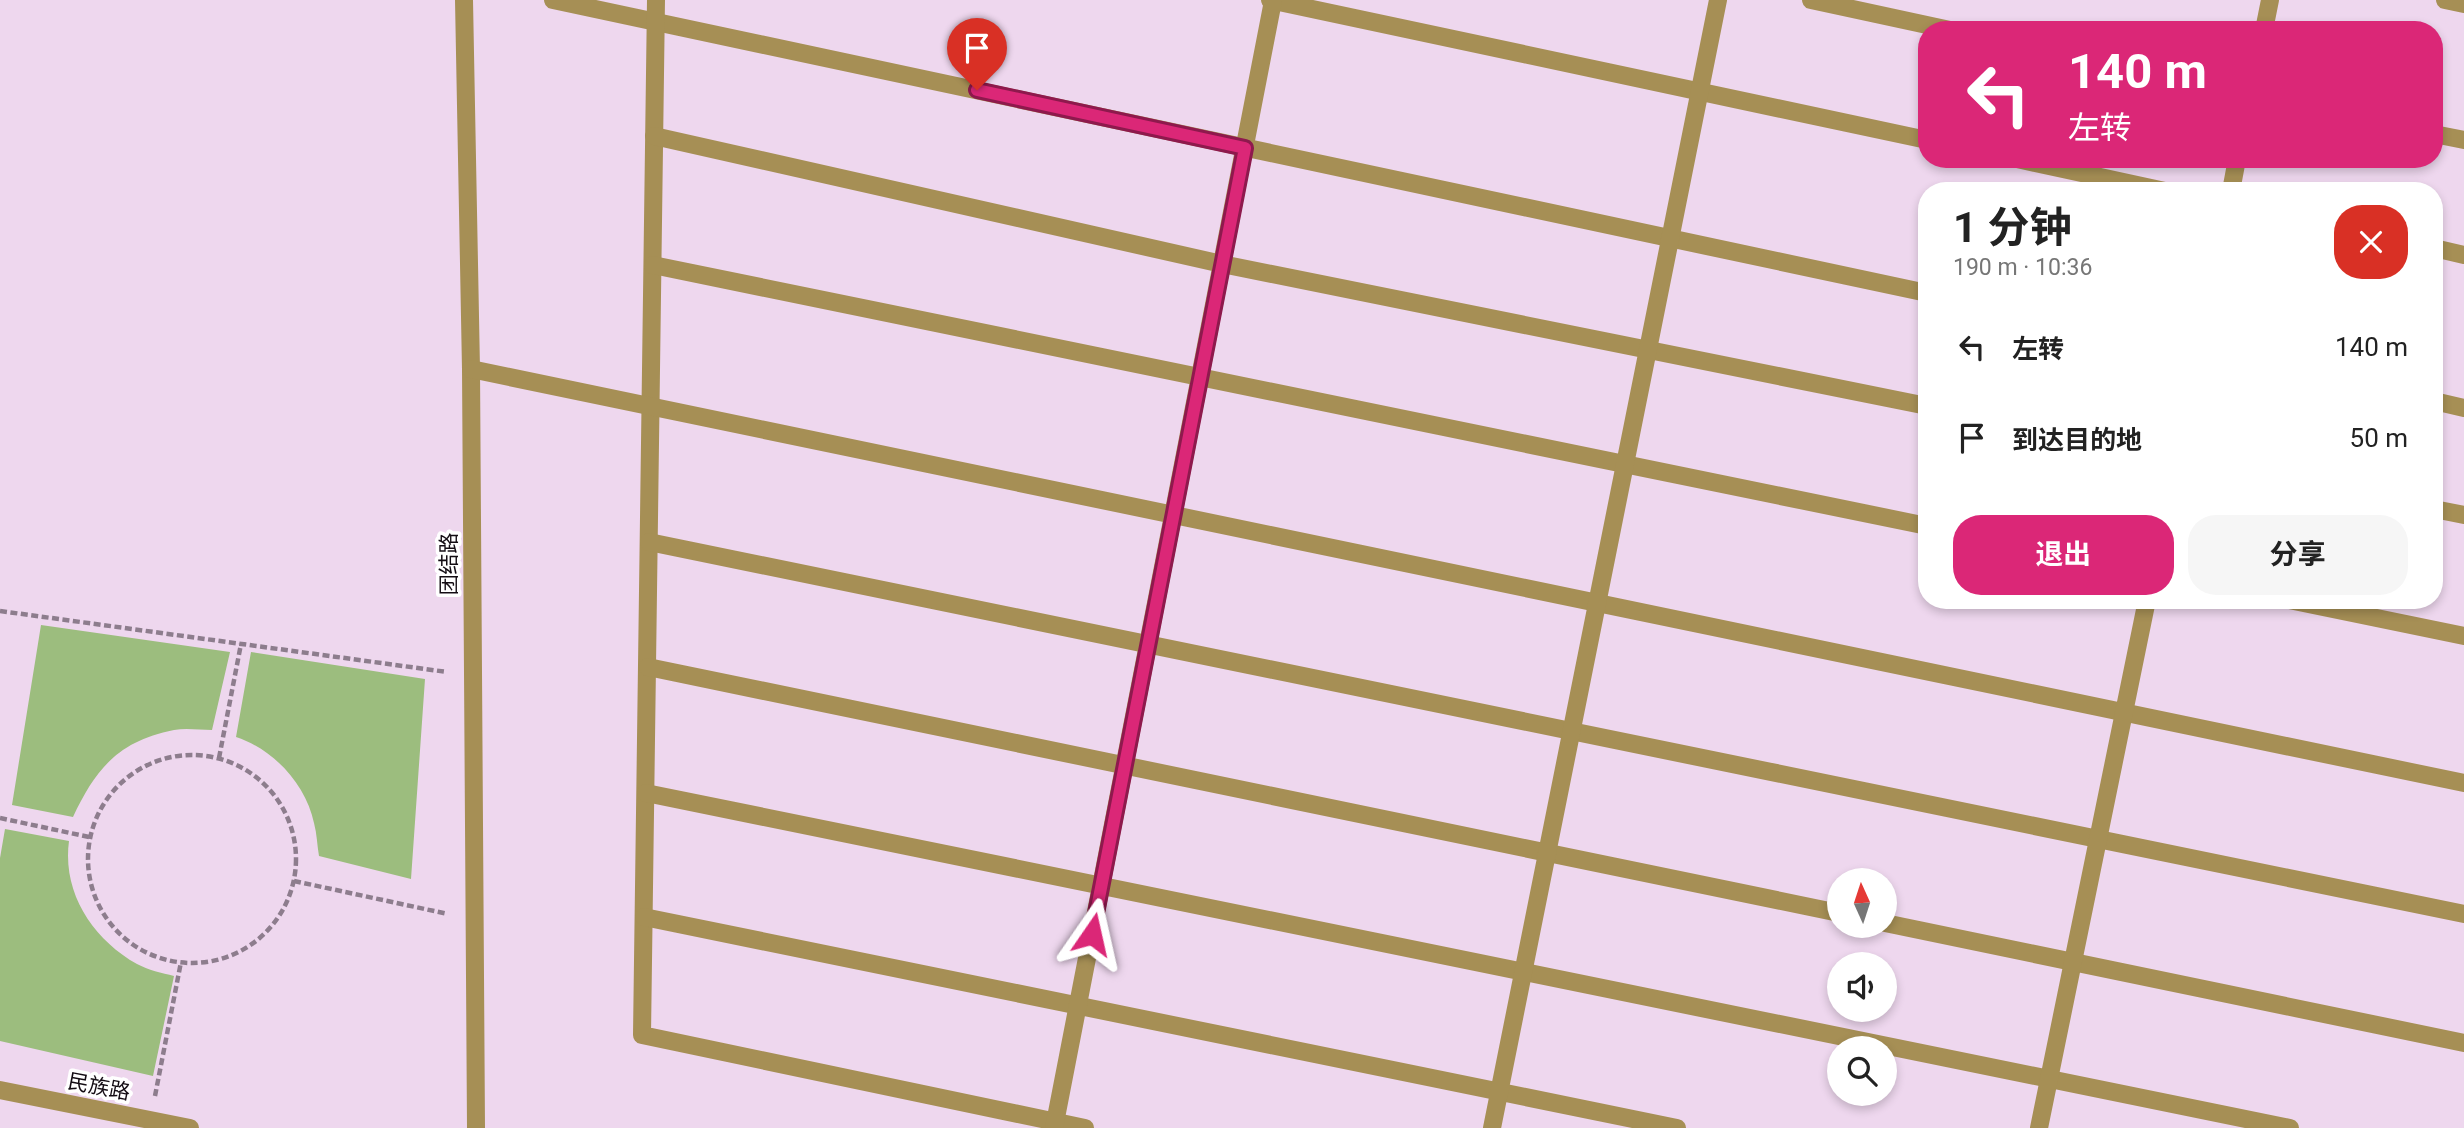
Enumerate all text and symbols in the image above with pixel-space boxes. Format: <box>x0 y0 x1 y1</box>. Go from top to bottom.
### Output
pin <box>947 18 1007 90</box>
icon: arrive <box>958 29 996 67</box>
text: 140 m <box>2068 43 2207 100</box>
icon: left <box>1953 49 2044 140</box>
text: 左转 <box>2068 109 2132 147</box>
text: 1 分钟 <box>1953 203 2072 252</box>
button: close <box>2334 205 2408 279</box>
text: 190 m · 10:36 <box>1953 254 2092 281</box>
icon: left <box>1953 328 1991 366</box>
text: 140 m <box>2335 332 2408 362</box>
text: 左转 <box>2012 334 2064 364</box>
icon: arrive <box>1953 419 1991 457</box>
text: 50 m <box>2350 423 2408 453</box>
text: 到达目的地 <box>2012 425 2142 455</box>
button: 退出 <box>1953 515 2174 595</box>
button: 分享 <box>2188 515 2408 595</box>
street label: 团结路 <box>437 533 461 596</box>
north arrow <box>1827 868 1897 938</box>
map controls <box>1827 868 1897 1106</box>
position arrow <box>1055 897 1129 971</box>
button: sound <box>1827 952 1897 1022</box>
button: search <box>1827 1036 1897 1106</box>
street label: 民族路 <box>66 1069 132 1105</box>

